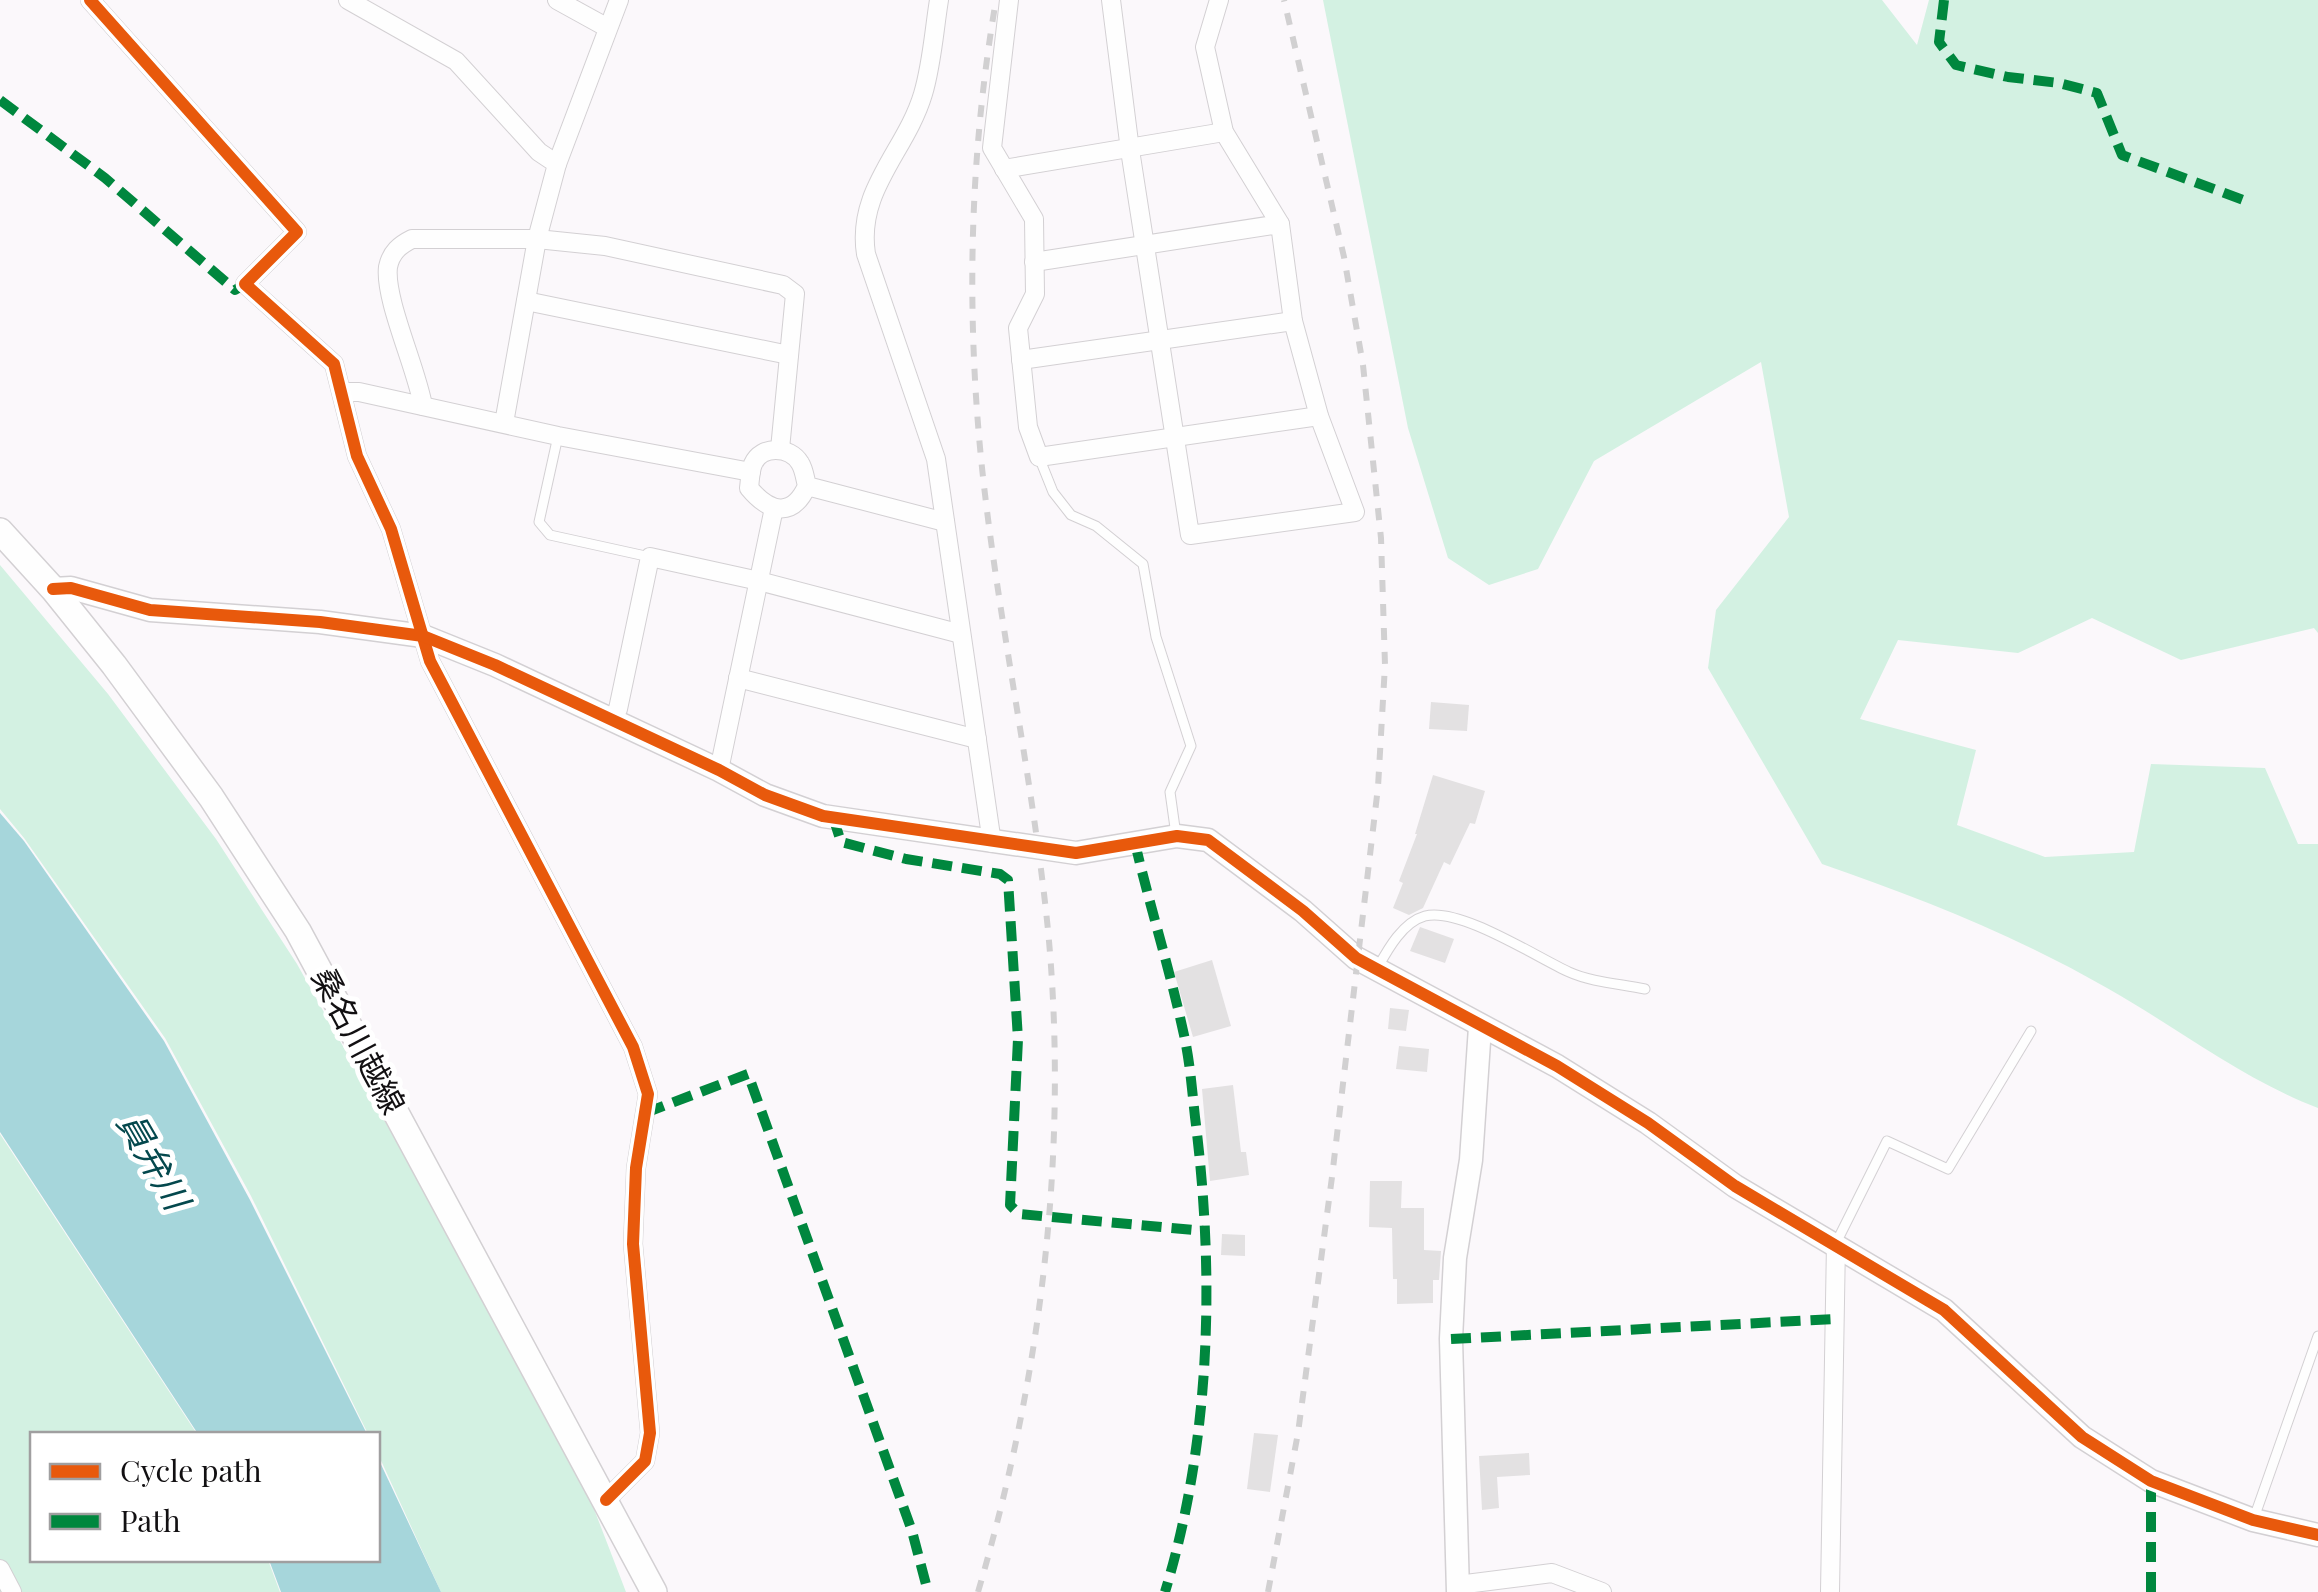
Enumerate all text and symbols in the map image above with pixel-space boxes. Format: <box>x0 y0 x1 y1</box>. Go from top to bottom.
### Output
street label: 桑名川越線 <box>304 959 417 1121</box>
water label: 員弁川 <box>109 1103 204 1220</box>
legend <box>30 1432 380 1562</box>
text: Cycle path <box>120 1450 262 1490</box>
text: Path <box>120 1500 181 1540</box>

